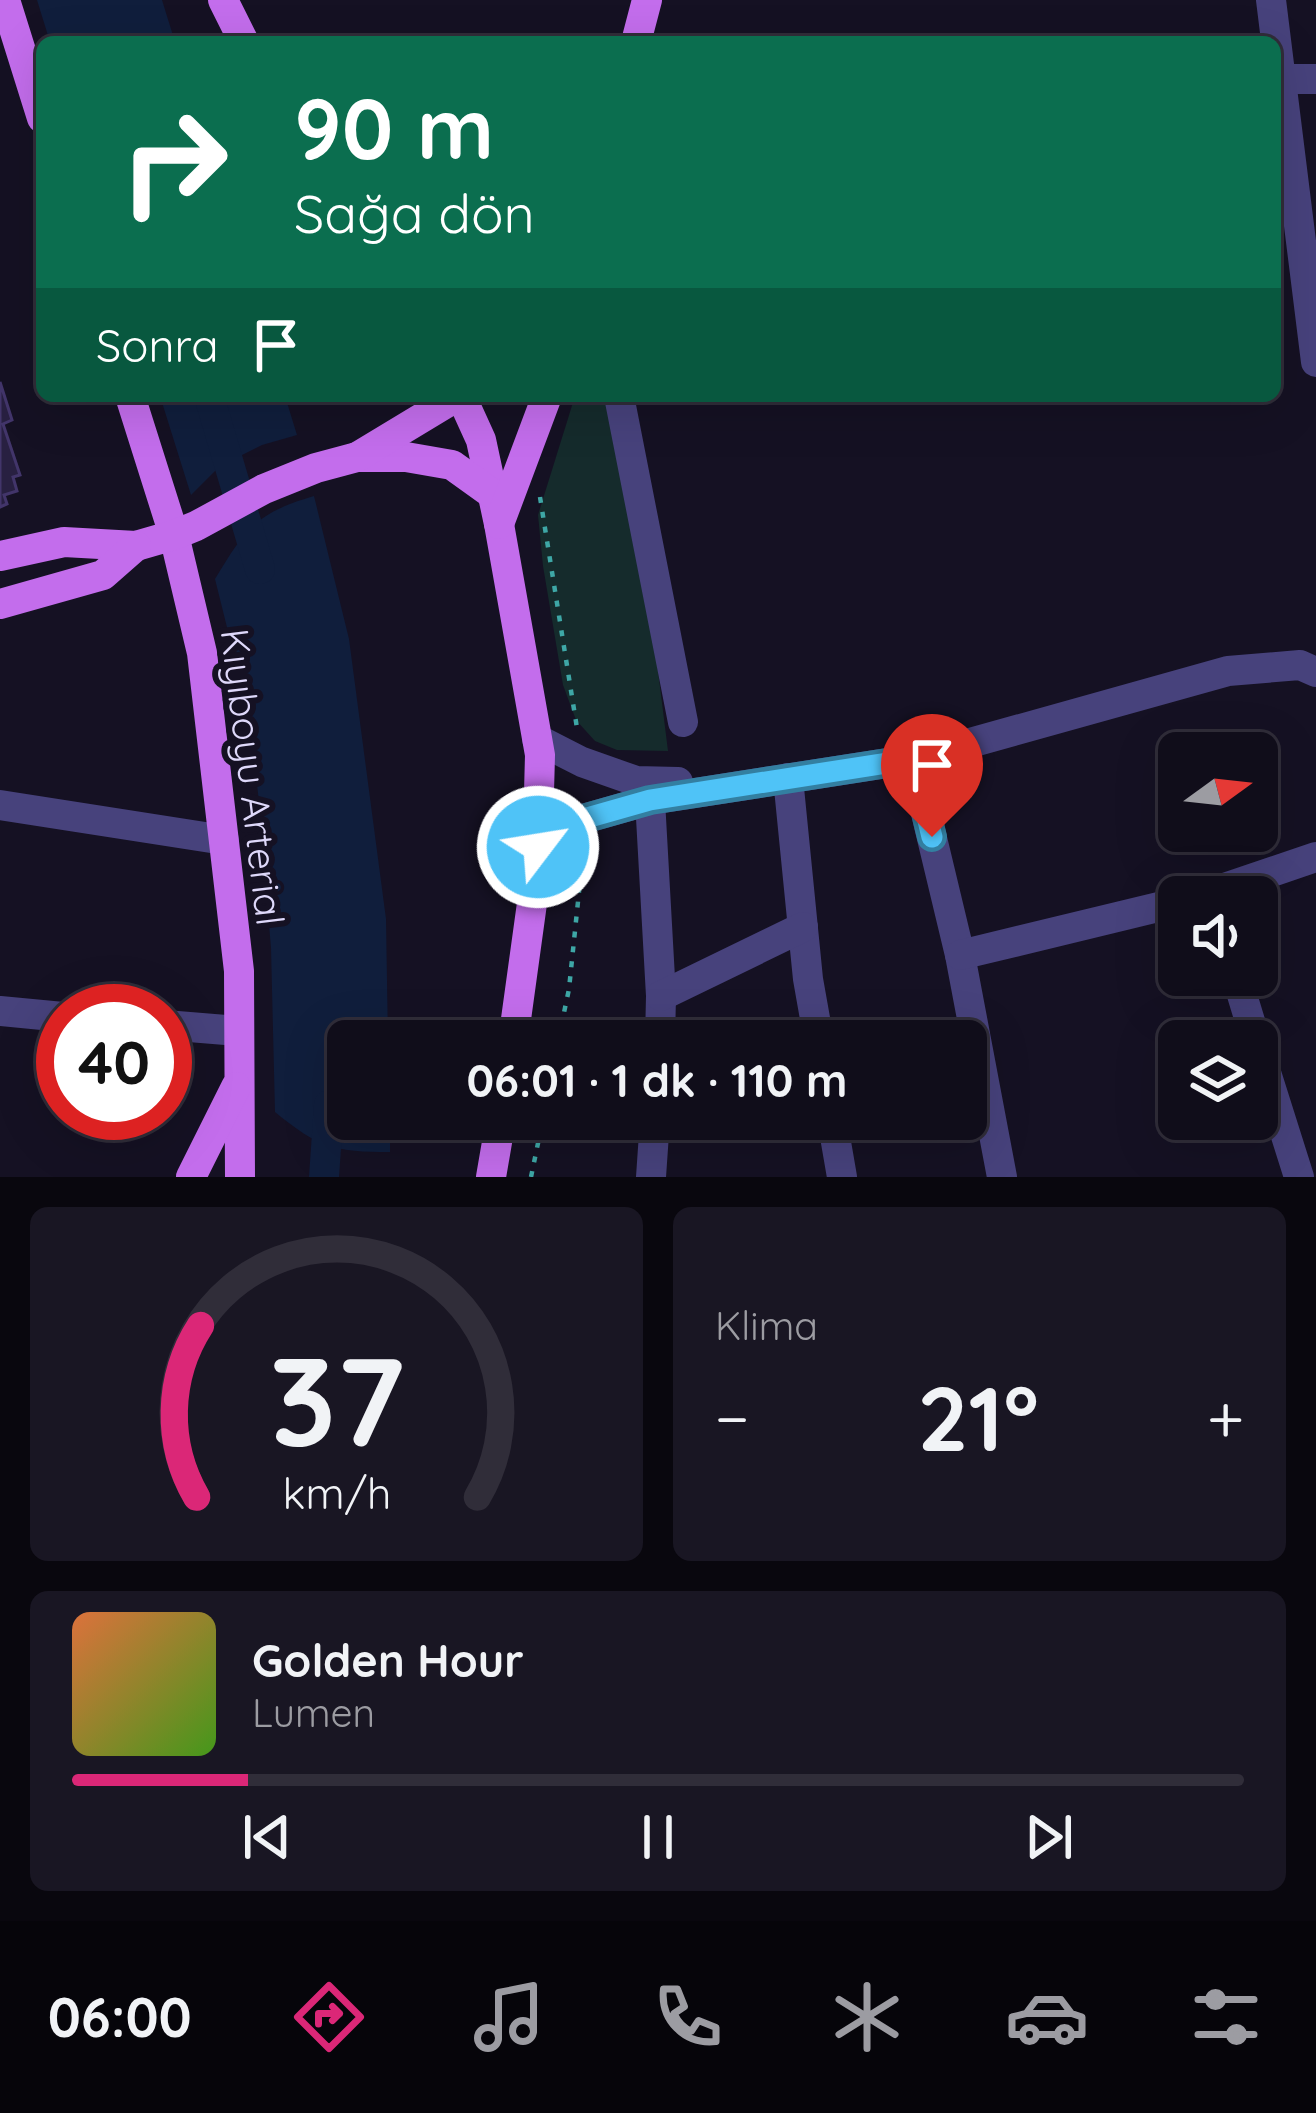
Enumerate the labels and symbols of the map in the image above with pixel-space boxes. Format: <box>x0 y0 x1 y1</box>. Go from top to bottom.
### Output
street label: Kıyıboyu Arterial <box>210 626 296 928</box>
pin <box>881 714 983 837</box>
north arrow <box>1158 732 1278 852</box>
position arrow <box>475 784 601 910</box>
speed limit sign: 40 <box>36 984 192 1140</box>

